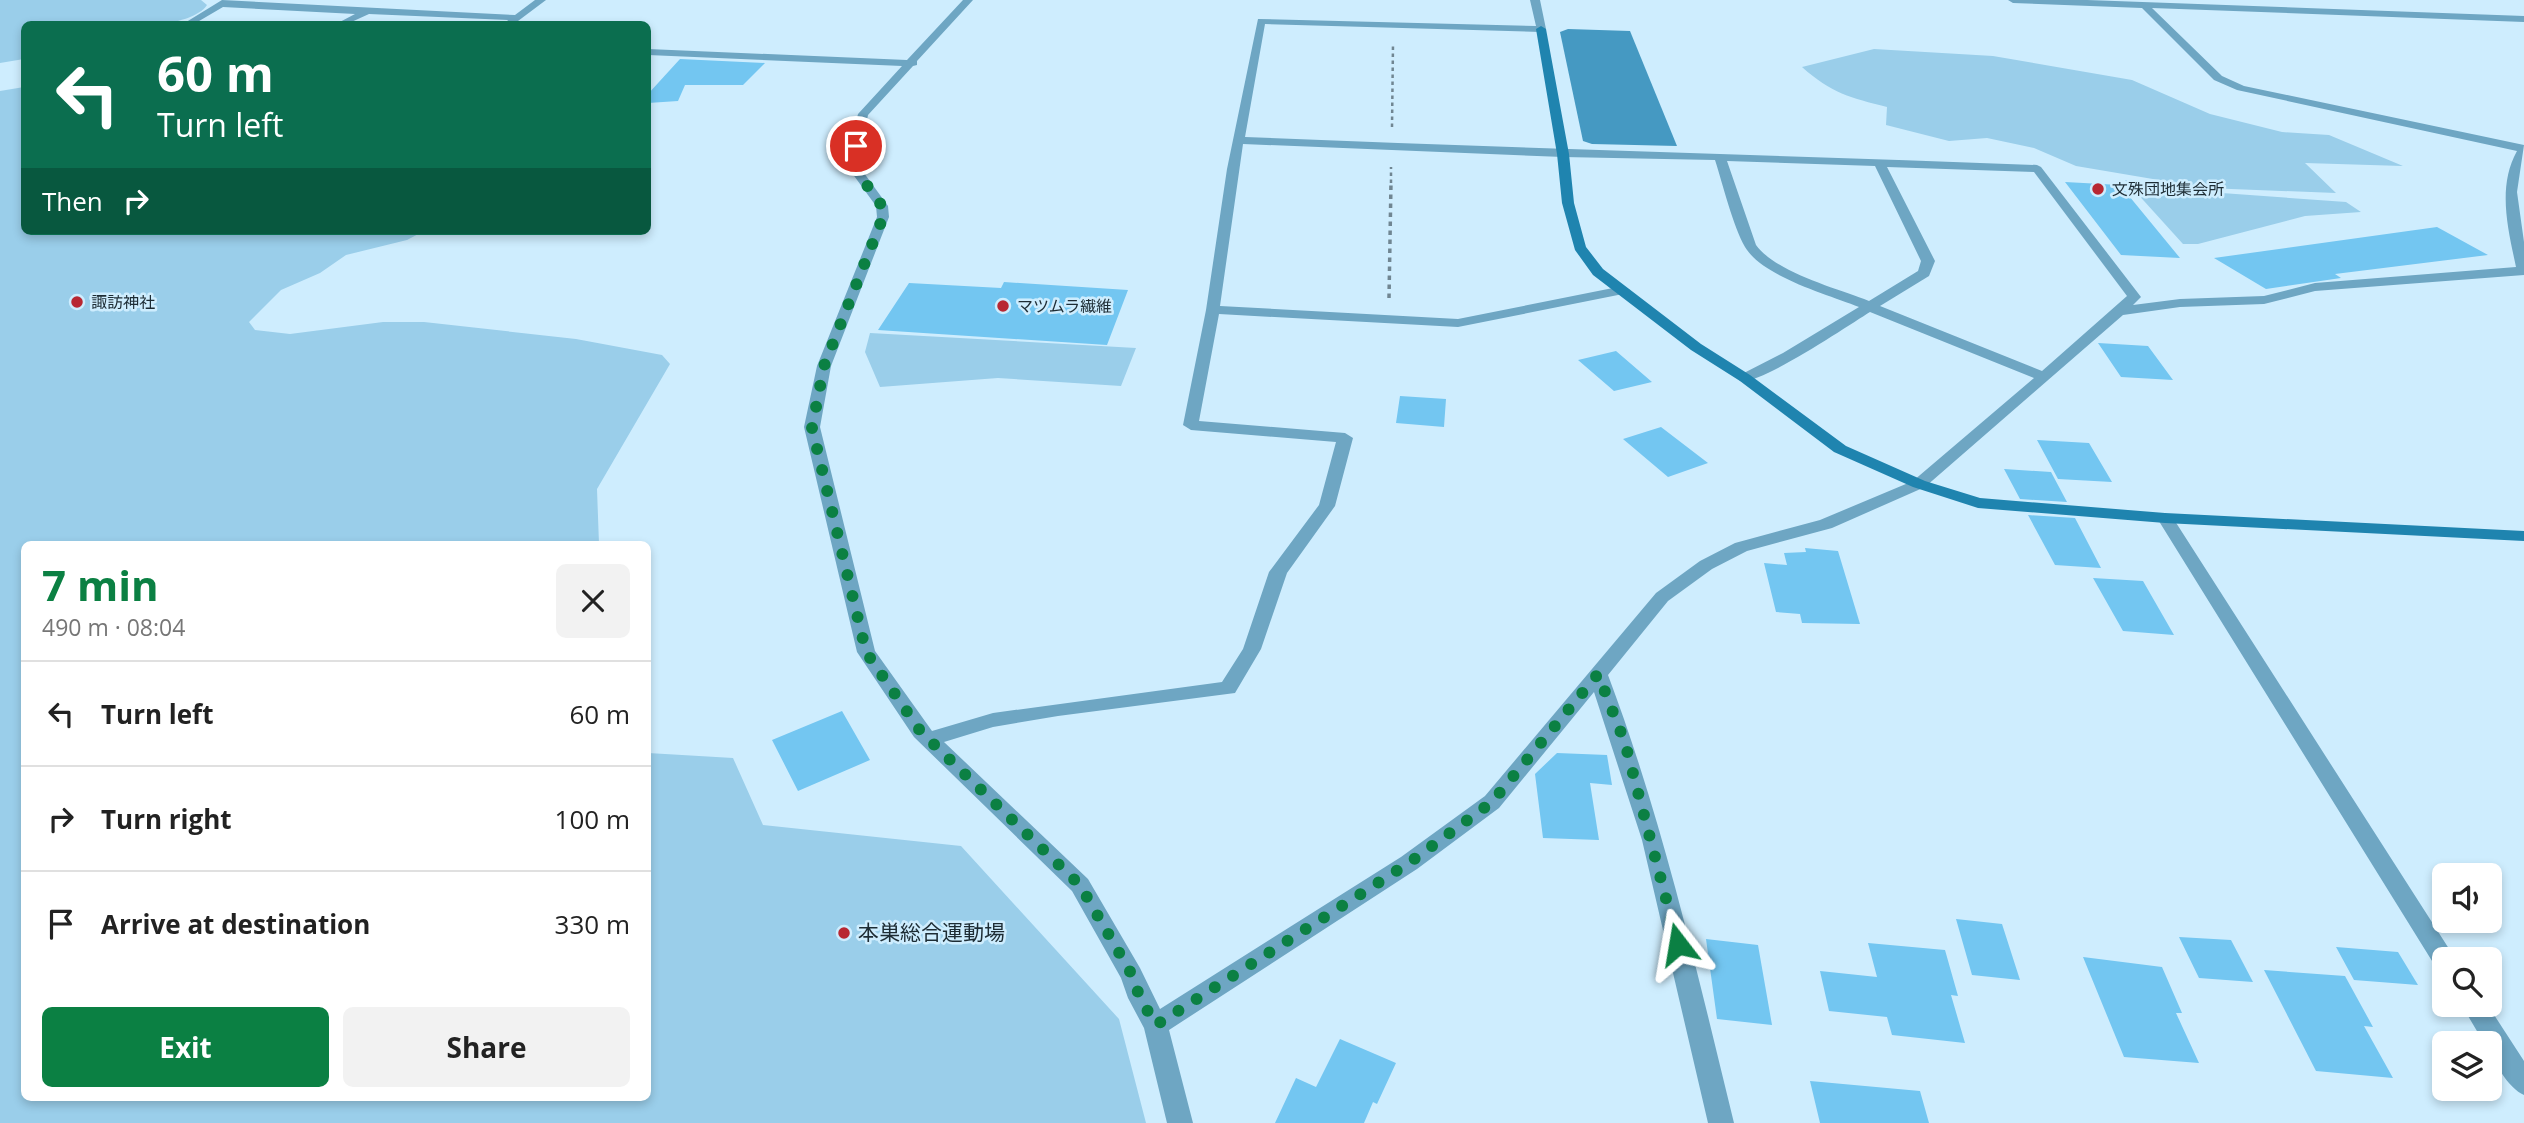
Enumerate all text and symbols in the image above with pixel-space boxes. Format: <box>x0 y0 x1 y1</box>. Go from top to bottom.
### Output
text: 60 m <box>157 40 274 106</box>
icon: left <box>42 49 133 140</box>
text: Turn left <box>157 103 283 146</box>
pin <box>826 116 886 176</box>
icon: arrive <box>837 127 875 165</box>
place label: 文殊団地集会所 <box>2112 178 2224 200</box>
marker: 文殊団地集会所 <box>2090 181 2106 197</box>
icon: right <box>117 182 155 220</box>
text: Then <box>42 183 103 219</box>
place label: 諏訪神社 <box>91 291 155 313</box>
marker: 諏訪神社 <box>69 294 85 310</box>
place label: マツムラ繊維 <box>1017 295 1112 317</box>
marker: マツムラ繊維 <box>995 298 1011 314</box>
text: 7 min <box>42 556 159 613</box>
button: close <box>556 564 630 638</box>
text: 490 m · 08:04 <box>42 611 185 643</box>
icon: left <box>42 695 80 733</box>
text: Turn left <box>101 696 213 732</box>
text: 60 m <box>569 696 630 732</box>
icon: right <box>42 800 80 838</box>
text: Turn right <box>101 801 232 837</box>
text: 100 m <box>555 801 630 837</box>
map controls <box>2432 863 2502 1101</box>
button: sound <box>2432 863 2502 933</box>
icon: arrive <box>42 905 80 943</box>
text: Arrive at destination <box>101 906 370 942</box>
text: 330 m <box>555 906 630 942</box>
position arrow <box>1641 907 1715 981</box>
place label: 本巣総合運動場 <box>858 918 1005 946</box>
marker: 本巣総合運動場 <box>836 925 852 941</box>
button: search <box>2432 947 2502 1017</box>
button: Exit <box>42 1007 329 1087</box>
button: Share <box>343 1007 630 1087</box>
button: layers <box>2432 1031 2502 1101</box>

